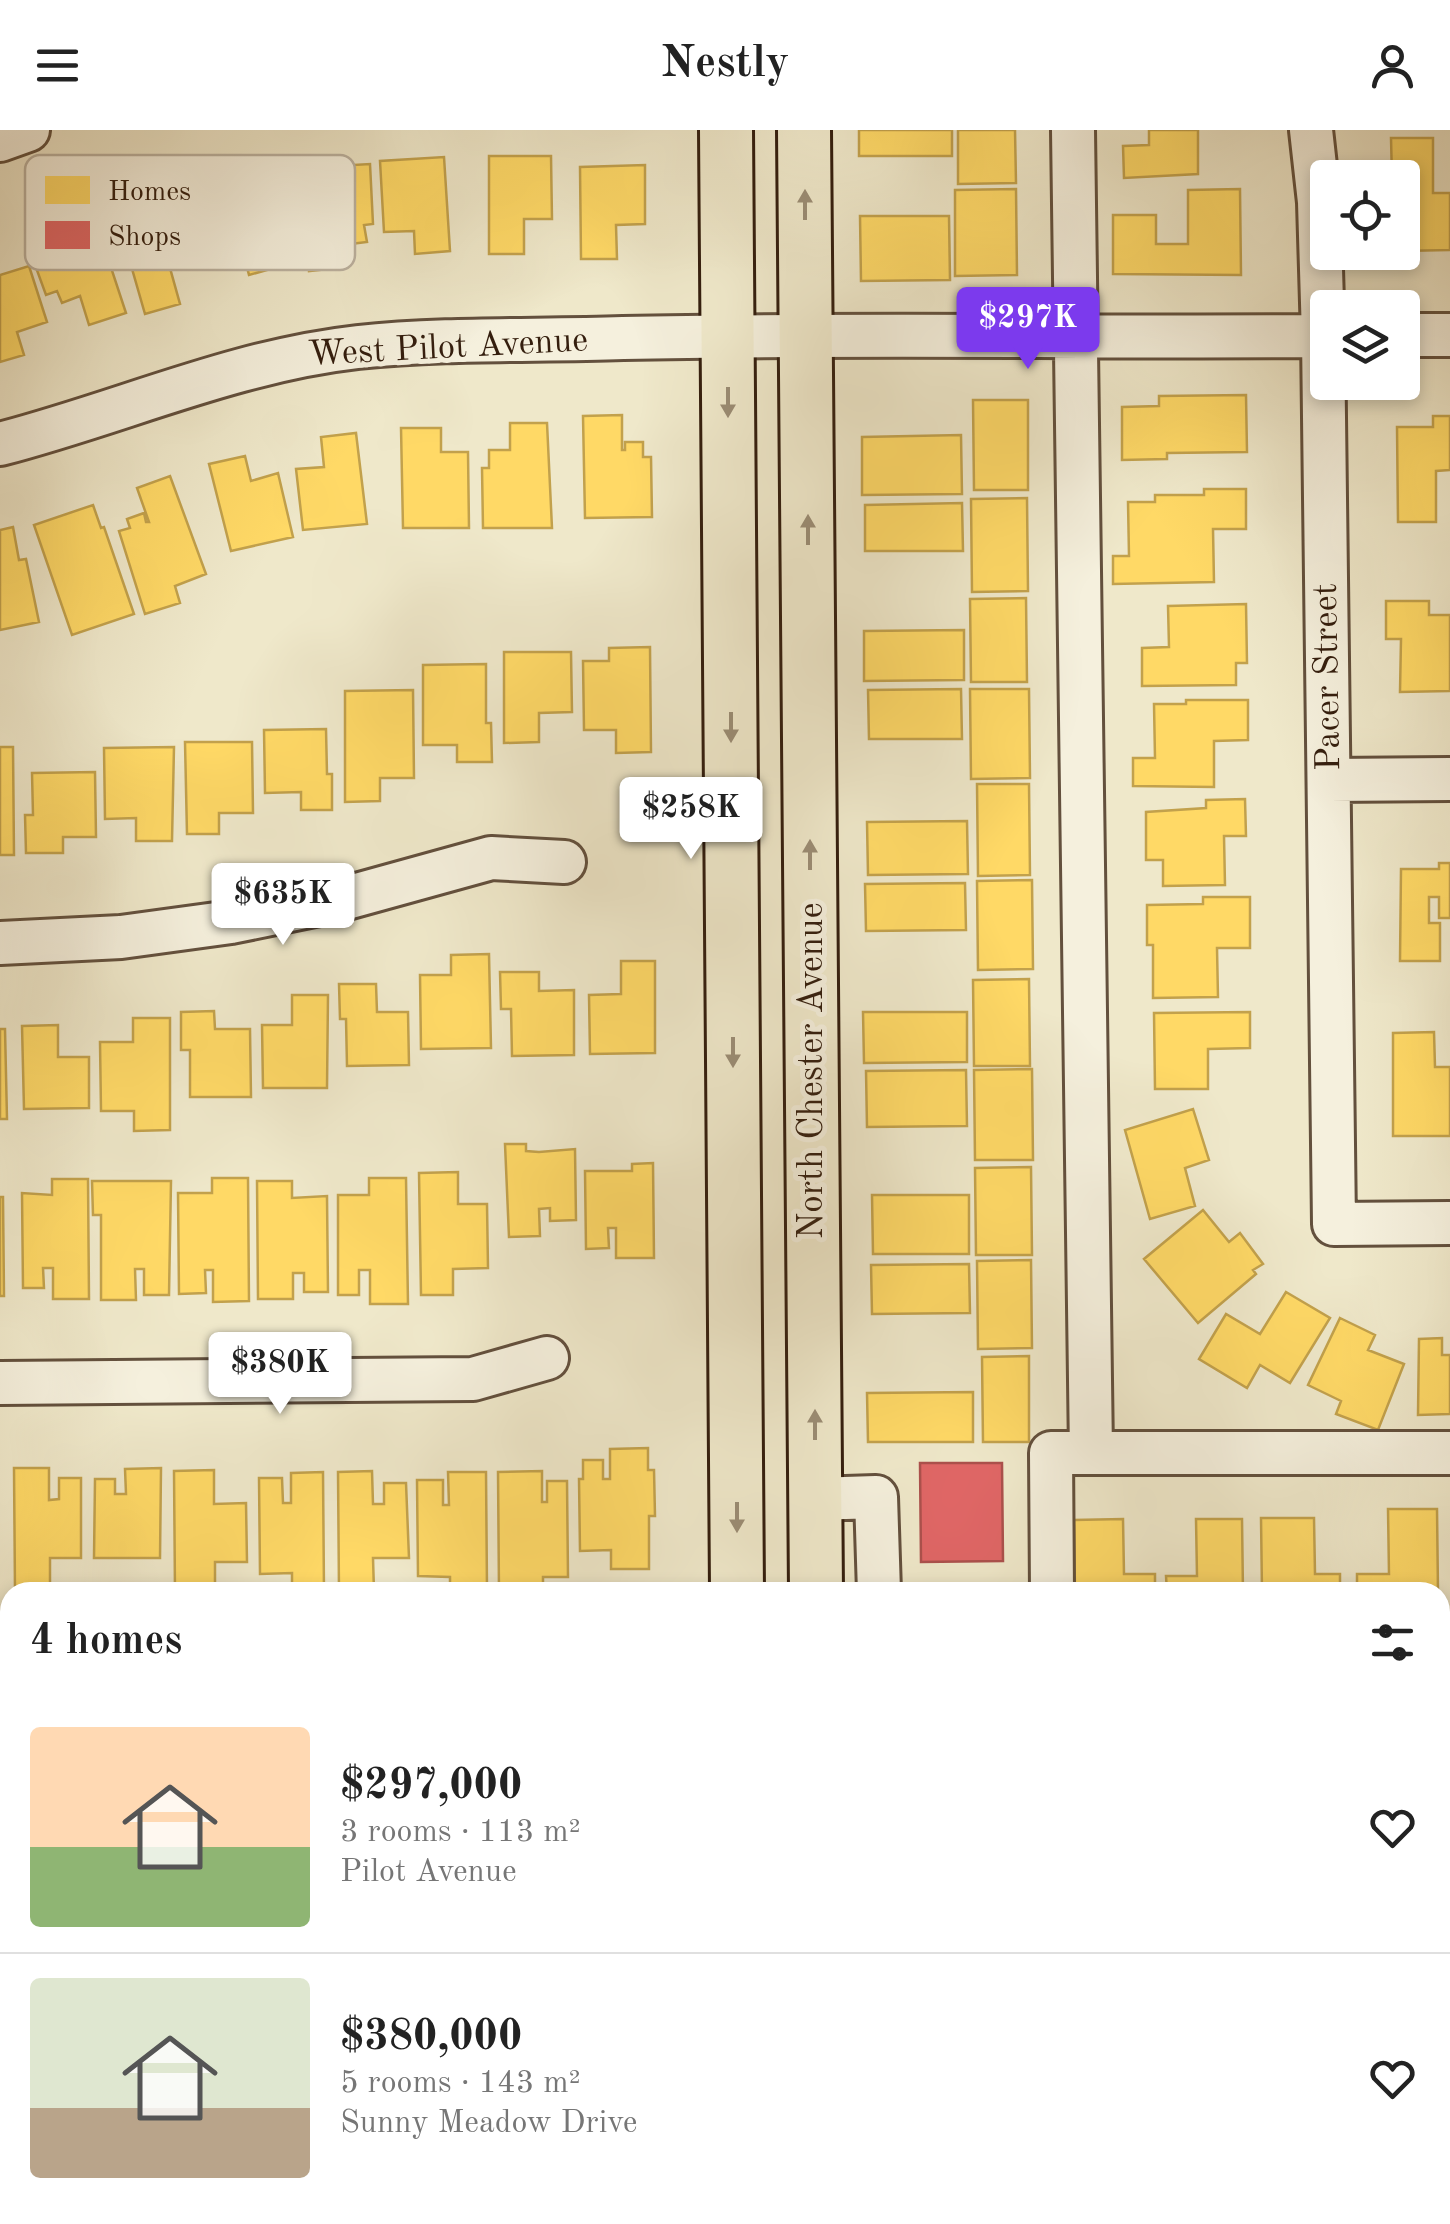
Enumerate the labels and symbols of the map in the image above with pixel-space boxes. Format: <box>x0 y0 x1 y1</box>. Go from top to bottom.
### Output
legend <box>25 155 355 270</box>
text: Homes <box>108 179 191 207</box>
one-way arrow <box>797 189 813 221</box>
text: Shops <box>108 224 181 252</box>
pin: $297K <box>958 287 1098 372</box>
street label: West Pilot Avenue <box>307 323 589 373</box>
one-way arrow <box>721 387 737 419</box>
one-way arrow <box>800 514 816 546</box>
street label: Pacer Street <box>1309 583 1347 771</box>
one-way arrow <box>723 712 739 744</box>
pin: $258K <box>621 777 761 862</box>
one-way arrow <box>802 839 818 871</box>
pin: $635K <box>213 863 353 948</box>
street label: North Chester Avenue <box>795 902 830 1240</box>
one-way arrow <box>725 1037 741 1069</box>
pin: $380K <box>210 1332 350 1417</box>
one-way arrow <box>806 1409 822 1441</box>
one-way arrow <box>729 1502 745 1534</box>

